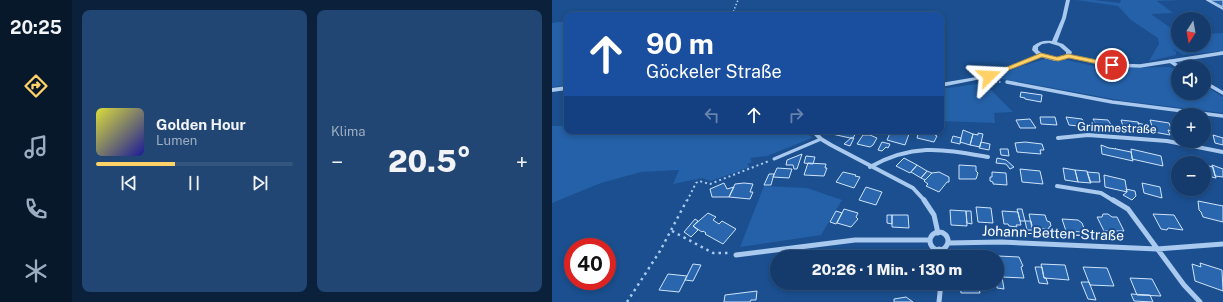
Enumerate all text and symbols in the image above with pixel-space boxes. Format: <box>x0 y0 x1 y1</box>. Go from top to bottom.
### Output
north arrow <box>1171 12 1211 52</box>
map controls <box>1171 12 1211 196</box>
text: 20:25 <box>10 17 62 38</box>
text: 90 m <box>646 27 714 60</box>
icon: ahead <box>580 28 632 80</box>
pin <box>1095 48 1129 82</box>
icon: arrive <box>1101 54 1123 76</box>
position arrow <box>968 55 1010 97</box>
button: sound <box>1171 60 1211 100</box>
text: Göckeler Straße <box>646 61 782 82</box>
icon: directions <box>22 72 50 100</box>
icon: left <box>701 104 723 126</box>
icon: ahead <box>743 104 765 126</box>
icon: right <box>785 104 807 126</box>
button: + <box>1171 108 1211 148</box>
text: Golden Hour <box>156 116 246 133</box>
street label: Grimmestraße <box>1077 120 1157 136</box>
text: Klima <box>331 124 365 139</box>
icon: music <box>22 133 50 161</box>
text: Lumen <box>156 133 197 148</box>
text: 20.5° <box>388 143 471 179</box>
text: − <box>331 149 343 175</box>
text: + <box>516 149 528 175</box>
button: − <box>1171 156 1211 196</box>
icon: previous <box>118 172 140 194</box>
icon: pause <box>183 172 205 194</box>
icon: next <box>249 172 271 194</box>
icon: phone <box>22 195 50 223</box>
street label: Johann-Betten-Straße <box>982 223 1124 243</box>
speed limit sign: 40 <box>564 238 616 290</box>
icon: climate <box>22 257 50 285</box>
text: 20:26 · 1 Min. · 130 m <box>812 261 962 278</box>

